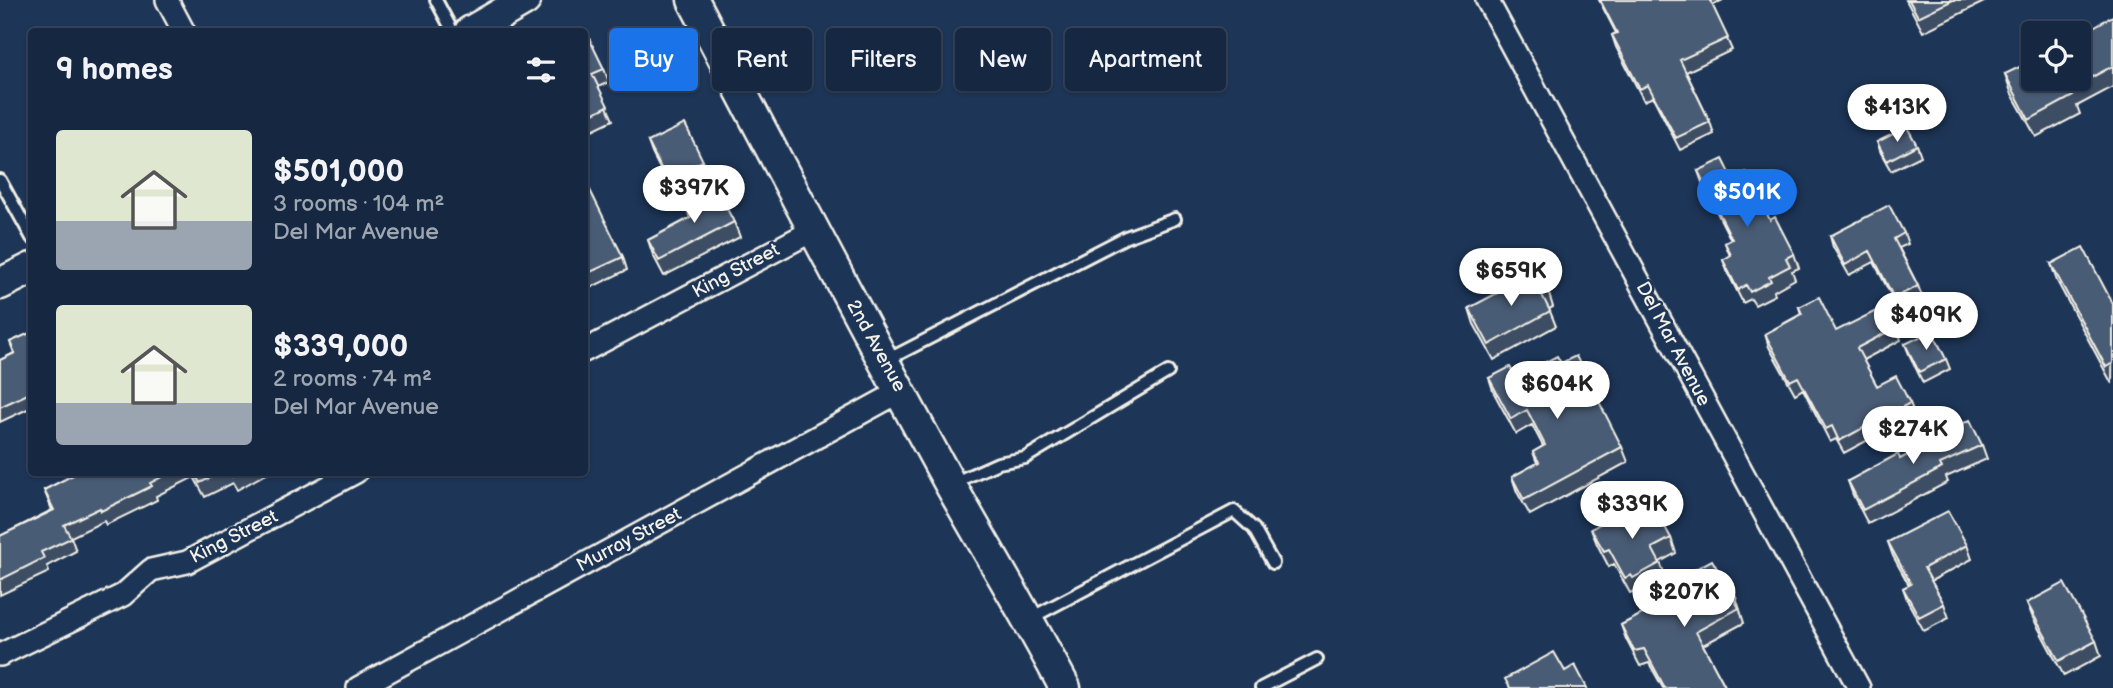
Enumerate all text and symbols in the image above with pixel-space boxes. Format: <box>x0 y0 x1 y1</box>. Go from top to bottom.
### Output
map controls <box>2021 21 2091 91</box>
button: locate <box>2021 21 2091 91</box>
chip: Buy <box>609 28 698 91</box>
chip: Rent <box>712 28 812 91</box>
chip: Filters <box>826 28 941 91</box>
chip: New <box>955 28 1051 91</box>
chip: Apartment <box>1065 28 1226 91</box>
icon: filters <box>522 51 560 89</box>
text: 9 homes <box>56 52 173 88</box>
pin: $413K <box>1848 85 1946 144</box>
text: $413K <box>1864 93 1931 121</box>
text: $501,000 <box>273 154 404 190</box>
icon: home <box>112 158 196 242</box>
pin: $397K <box>645 166 743 225</box>
pin: $501K <box>1698 170 1796 229</box>
text: $397K <box>659 174 729 202</box>
text: $501K <box>1713 178 1781 206</box>
text: 3 rooms · 104 m² <box>273 190 444 218</box>
text: Del Mar Avenue <box>273 218 439 246</box>
street label: King Street <box>689 238 784 304</box>
pin: $659K <box>1462 248 1560 308</box>
text: $659K <box>1475 257 1547 285</box>
street label: Del Mar Avenue <box>1631 278 1715 410</box>
pin: $409K <box>1877 292 1975 352</box>
street label: 2nd Avenue <box>841 296 911 396</box>
text: $409K <box>1890 301 1962 329</box>
text: $339,000 <box>273 329 408 365</box>
icon: home <box>112 333 196 417</box>
pin: $604K <box>1508 362 1606 421</box>
text: 2 rooms · 74 m² <box>273 365 432 393</box>
text: $604K <box>1521 370 1593 398</box>
text: Del Mar Avenue <box>273 393 439 421</box>
pin: $274K <box>1864 406 1962 466</box>
text: $274K <box>1878 415 1948 443</box>
pin: $339K <box>1583 482 1681 541</box>
text: $339K <box>1596 490 1668 518</box>
street label: Murray Street <box>573 503 685 577</box>
street label: King Street <box>186 505 282 569</box>
pin: $207K <box>1635 570 1733 629</box>
text: $207K <box>1648 578 1720 606</box>

